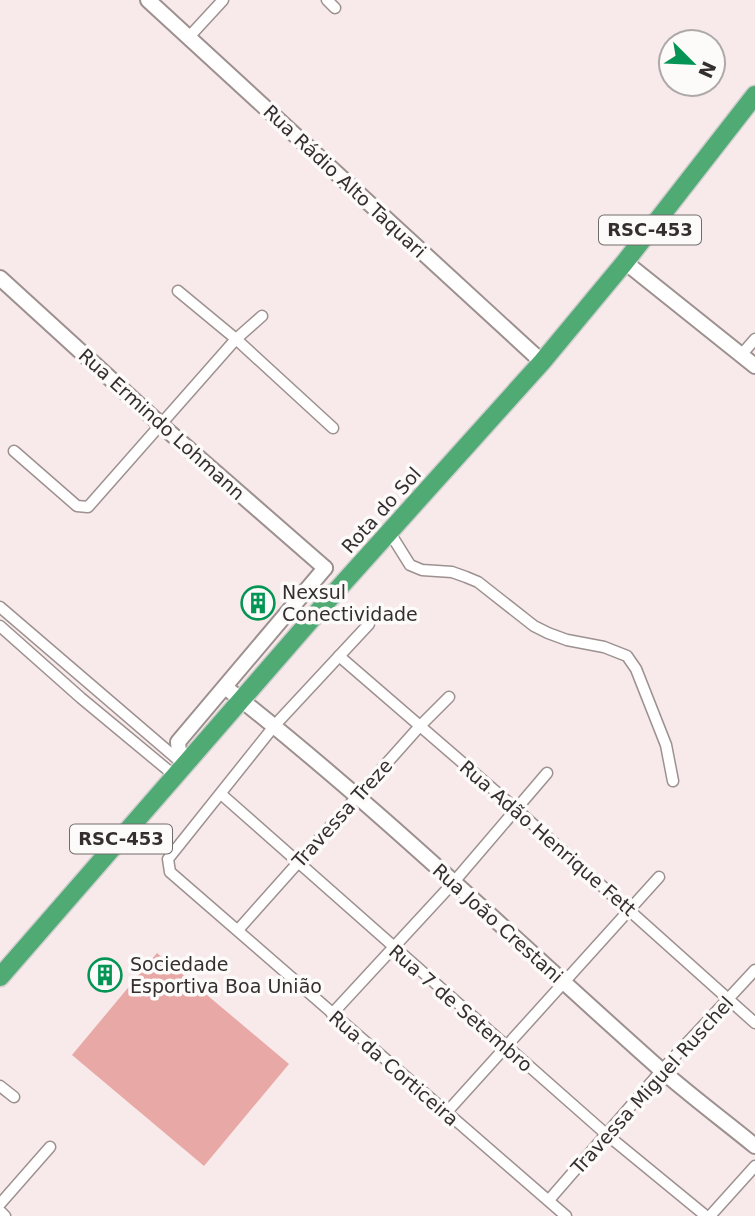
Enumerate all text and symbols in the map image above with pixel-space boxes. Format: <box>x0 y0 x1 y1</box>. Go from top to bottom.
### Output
north arrow <box>657 28 727 98</box>
text: N <box>694 58 721 82</box>
street label: Rua Rádio Alto Taquari <box>259 100 431 262</box>
road number: RSC-453 <box>599 215 701 244</box>
street label: Rua Ermindo Lohmann <box>75 344 249 504</box>
street label: Rota do Sol <box>337 463 425 557</box>
place label: Nexsul Conectividade <box>282 581 418 625</box>
building icon: Nexsul Conectividade <box>239 584 277 622</box>
street label: Travessa Treze <box>287 754 396 872</box>
street label: Rua Adão Henrique Fett <box>456 756 640 920</box>
road number: RSC-453 <box>70 824 172 854</box>
street label: Rua João Crestani <box>428 859 568 987</box>
street label: Rua 7 de Setembro <box>385 940 537 1076</box>
place label: Sociedade Esportiva Boa União <box>130 953 322 997</box>
building icon: Sociedade Esportiva Boa União <box>86 956 124 994</box>
street label: Travessa Miguel Ruschel <box>566 992 738 1179</box>
street label: Rua da Corticeira <box>325 1006 463 1130</box>

